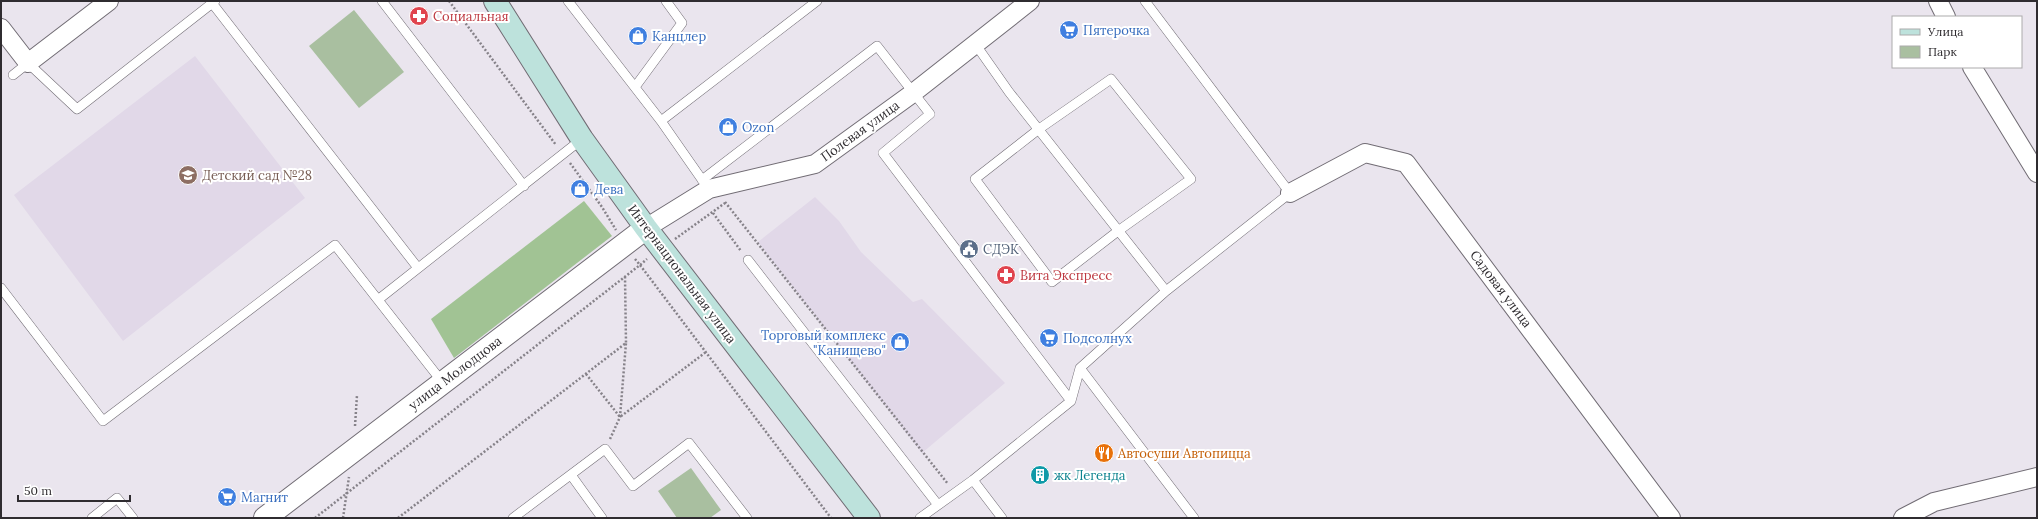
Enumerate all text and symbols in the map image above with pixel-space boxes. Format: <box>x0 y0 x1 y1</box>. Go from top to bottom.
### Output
pharmacy icon: Социальная <box>408 5 430 27</box>
place label: Социальная <box>433 8 509 25</box>
legend <box>1892 16 2022 68</box>
supermarket icon: Пятерочка <box>1058 19 1080 41</box>
place label: Пятерочка <box>1083 22 1150 39</box>
text: Улица <box>1927 24 1964 39</box>
shop icon: Канцлер <box>627 25 649 47</box>
place label: Канцлер <box>652 28 706 45</box>
text: Парк <box>1928 44 1957 59</box>
street label: Полевая улица <box>817 97 903 165</box>
shop icon: Ozon <box>717 116 739 138</box>
place label: Ozon <box>742 119 774 136</box>
school or university icon: Детский сад №28 <box>177 164 199 186</box>
place label: Детский сад №28 <box>202 167 312 184</box>
shop icon: Дева <box>569 178 591 200</box>
place label: Дева <box>594 181 624 198</box>
street label: Интернациональная улица <box>624 201 740 347</box>
public building icon: СДЭК <box>958 238 980 260</box>
place label: СДЭК <box>983 241 1019 258</box>
street label: Садовая улица <box>1466 247 1536 331</box>
pharmacy icon: Вита Экспресс <box>995 264 1017 286</box>
place label: Вита Экспресс <box>1020 267 1112 284</box>
place label: Торговый комплекс "Канищево" <box>761 327 886 359</box>
supermarket icon: Подсолнух <box>1038 327 1060 349</box>
place label: Подсолнух <box>1063 330 1132 347</box>
shop icon: Торговый комплекс "Канищево" <box>889 331 911 353</box>
street label: улица Молодцова <box>405 332 505 414</box>
restaurant icon: Автосуши Автопицца <box>1093 442 1115 464</box>
place label: Автосуши Автопицца <box>1117 445 1251 462</box>
building icon: жк Легенда <box>1029 464 1051 486</box>
place label: жк Легенда <box>1054 467 1126 484</box>
scale bar <box>18 477 130 503</box>
text: 50 m <box>24 483 52 498</box>
supermarket icon: Магнит <box>216 486 238 508</box>
place label: Магнит <box>241 489 289 506</box>

